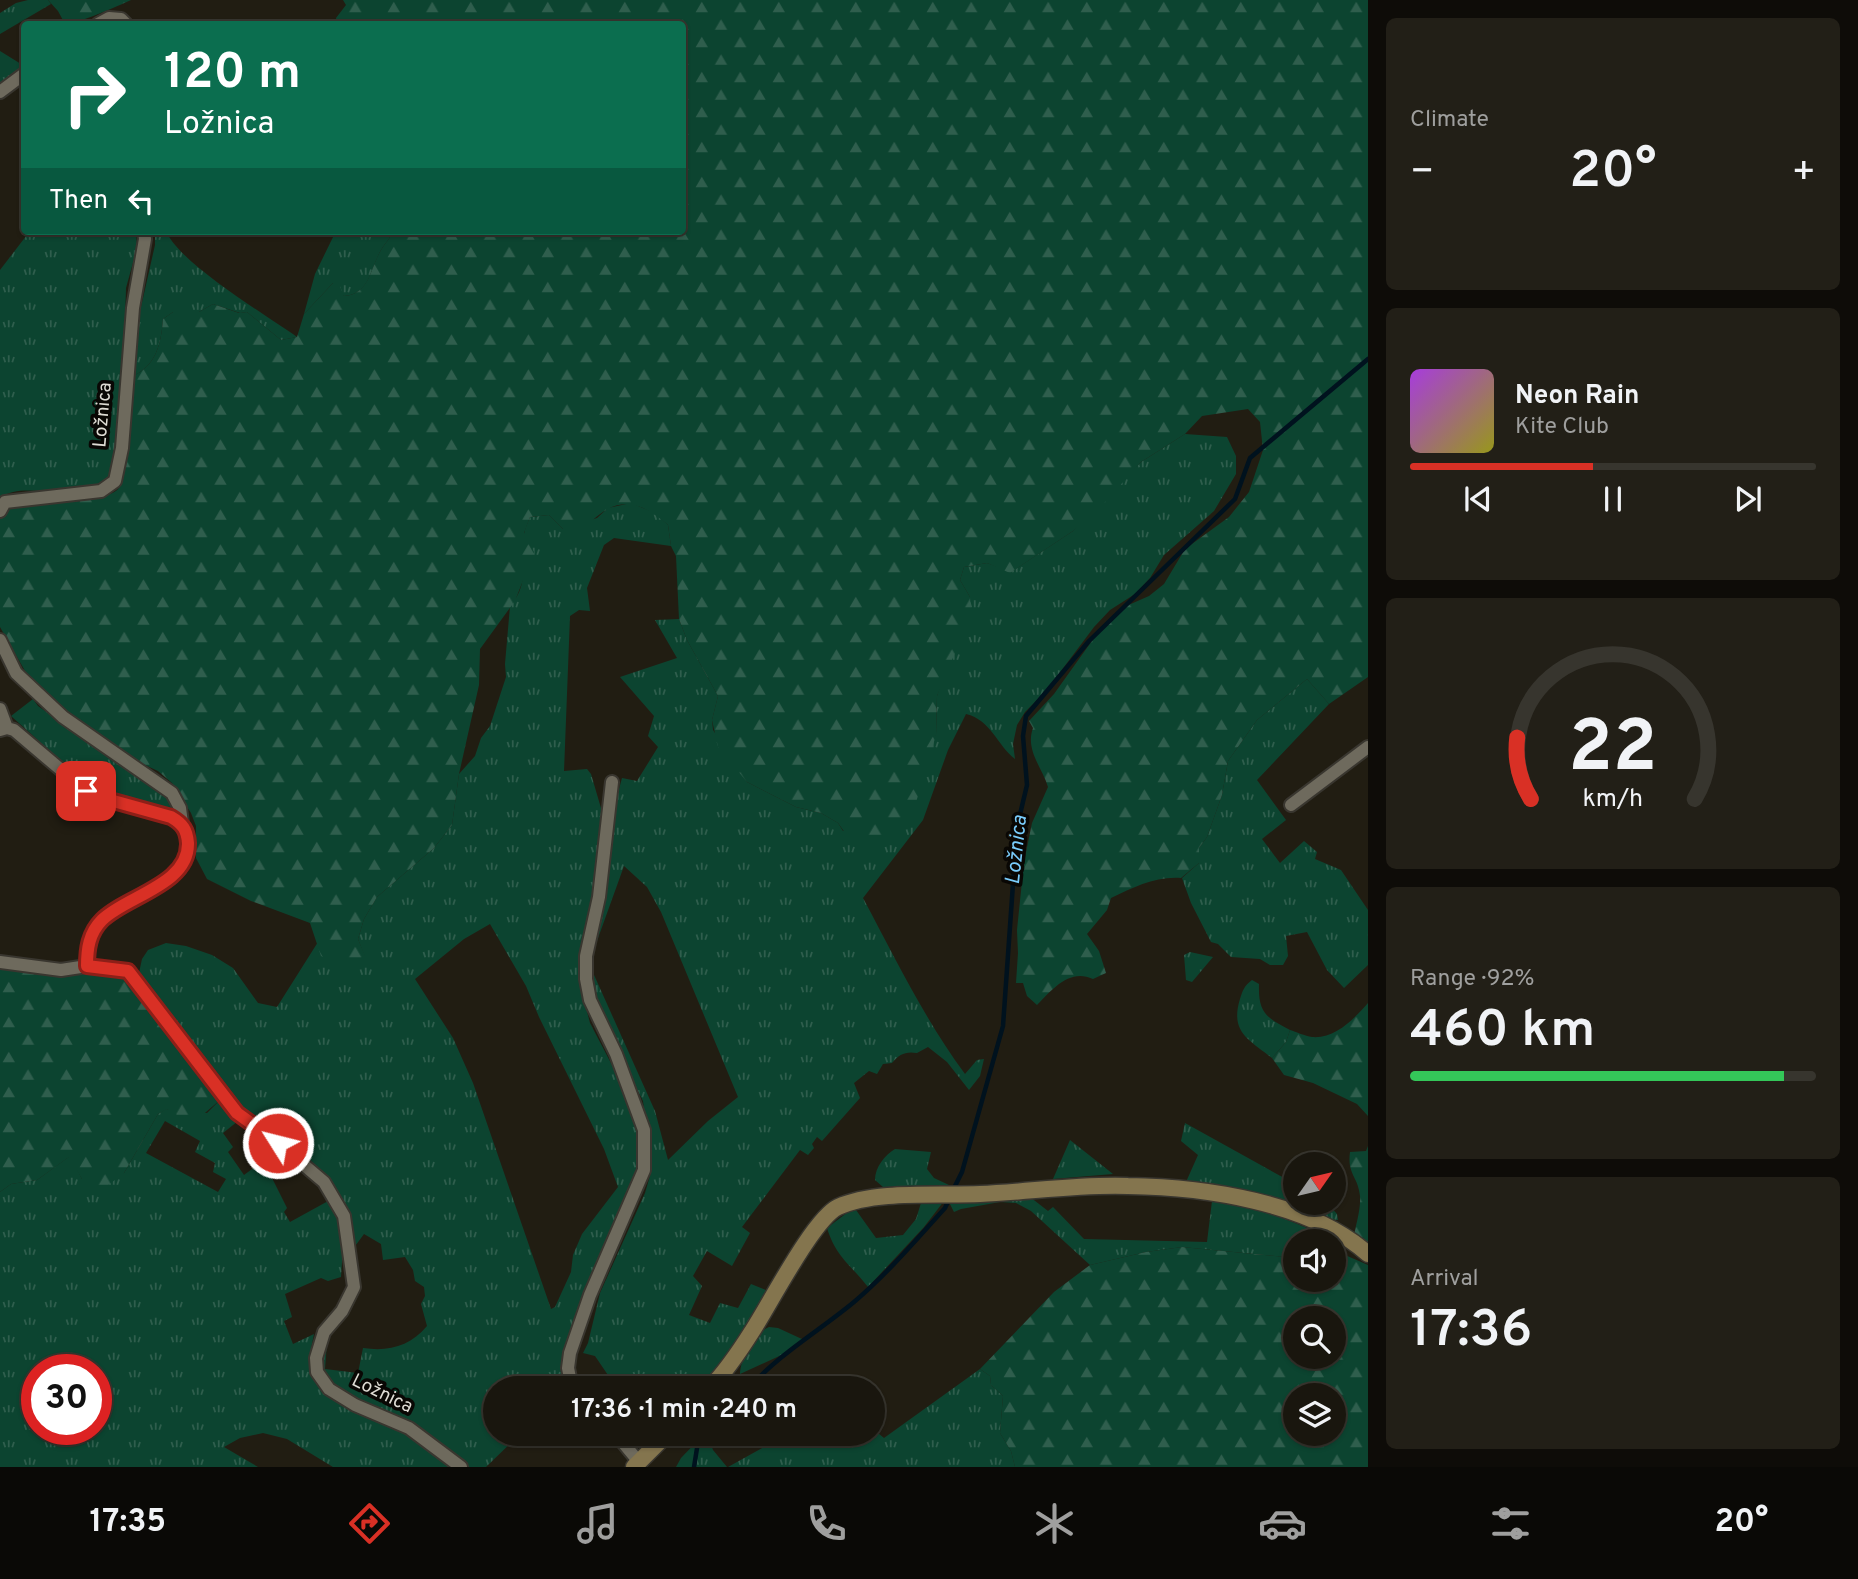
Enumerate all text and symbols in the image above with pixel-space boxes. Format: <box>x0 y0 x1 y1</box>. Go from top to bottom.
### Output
text: 120 m <box>164 44 301 106</box>
icon: right <box>49 49 140 140</box>
text: Ložnica <box>164 105 274 145</box>
text: Climate <box>1410 106 1489 135</box>
text: 20° <box>1569 140 1657 206</box>
text: − <box>1410 149 1435 198</box>
text: + <box>1791 149 1816 198</box>
icon: left <box>122 182 160 220</box>
text: Then <box>49 185 108 218</box>
text: Neon Rain <box>1515 380 1640 413</box>
street label: Ložnica <box>88 381 118 449</box>
text: Kite Club <box>1515 413 1609 442</box>
icon: previous <box>1459 480 1497 518</box>
icon: pause <box>1594 480 1632 518</box>
icon: next <box>1729 480 1767 518</box>
text: 22 <box>1568 706 1658 798</box>
pin <box>56 761 116 821</box>
icon: arrive <box>67 772 105 810</box>
text: km/h <box>1583 784 1643 816</box>
water label: Ložnica <box>1000 814 1034 886</box>
text: Range · 92% <box>1410 965 1535 994</box>
text: 460 km <box>1410 999 1595 1065</box>
position arrow <box>241 1106 315 1180</box>
north arrow <box>1283 1152 1346 1214</box>
map controls <box>1283 1152 1346 1446</box>
button: sound <box>1283 1229 1346 1292</box>
text: Arrival <box>1410 1265 1479 1294</box>
text: 17:36 <box>1410 1299 1532 1365</box>
button: search <box>1283 1306 1346 1369</box>
speed limit sign: 30 <box>21 1354 112 1445</box>
street label: Ložnica <box>347 1369 417 1419</box>
button: layers <box>1283 1383 1346 1446</box>
text: 17:36 · 1 min · 240 m <box>571 1394 797 1427</box>
icon: directions <box>345 1499 394 1548</box>
icon: music <box>573 1499 622 1548</box>
icon: phone <box>802 1499 851 1548</box>
icon: climate <box>1030 1499 1079 1548</box>
icon: car <box>1258 1499 1307 1548</box>
icon: filters <box>1486 1499 1535 1548</box>
text: 17:35 <box>90 1503 166 1543</box>
text: 20° <box>1714 1503 1768 1543</box>

